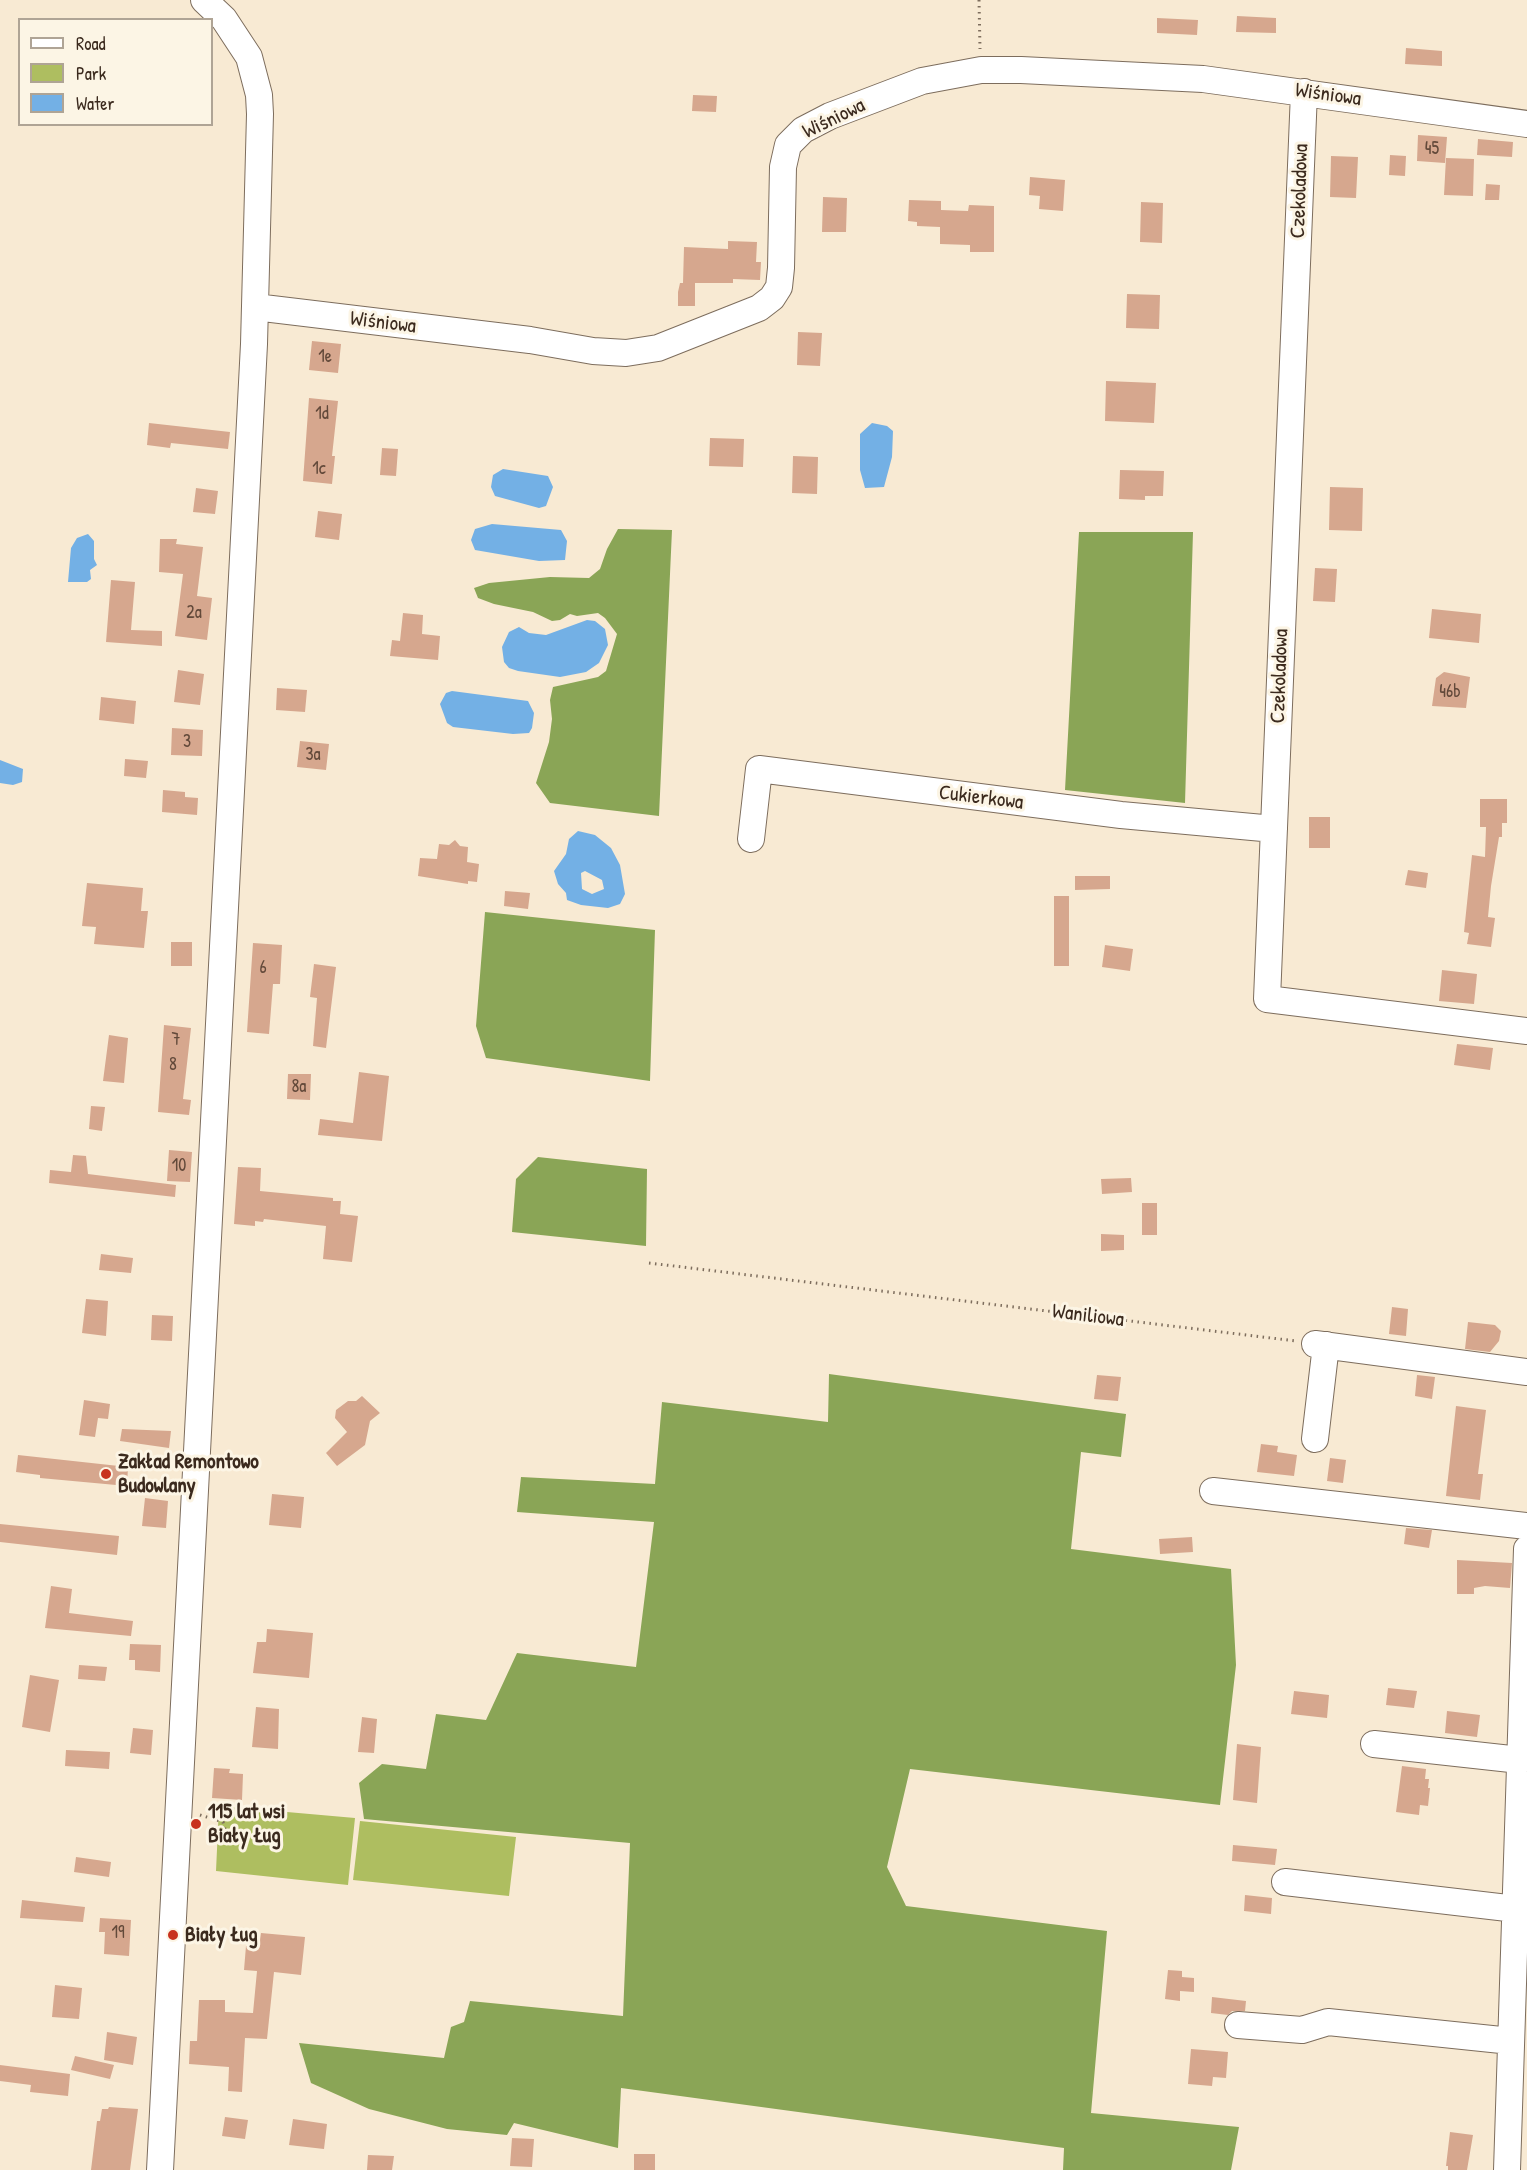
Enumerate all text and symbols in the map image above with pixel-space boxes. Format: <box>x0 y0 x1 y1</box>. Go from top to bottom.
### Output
legend <box>18 18 213 126</box>
text: Road <box>76 31 106 56</box>
text: Park <box>76 61 106 86</box>
street label: Wiśniowa <box>1293 78 1363 112</box>
text: Water <box>76 91 114 116</box>
street label: Wiśniowa <box>799 93 869 145</box>
house number: 45 <box>1425 138 1439 160</box>
street label: Czekoladowa <box>1286 143 1314 239</box>
street label: Wiśniowa <box>349 306 417 340</box>
house number: 1e <box>318 346 332 368</box>
house number: 1d <box>315 403 329 425</box>
house number: 1c <box>312 458 326 480</box>
house number: 2a <box>186 602 202 624</box>
street label: Czekoladowa <box>1266 628 1294 724</box>
house number: 46b <box>1439 681 1461 703</box>
house number: 3 <box>183 731 191 753</box>
house number: 3a <box>305 744 321 766</box>
street label: Cukierkowa <box>937 780 1025 816</box>
house number: 6 <box>259 957 267 979</box>
house number: 7 <box>172 1029 180 1051</box>
house number: 8 <box>169 1054 177 1076</box>
house number: 8a <box>292 1076 306 1098</box>
house number: 10 <box>172 1155 186 1177</box>
street label: Waniliowa <box>1051 1299 1125 1333</box>
place label: Zakład Remontowo Budowlany <box>118 1449 259 1499</box>
marker: Zakład Remontowo Budowlany <box>99 1467 113 1481</box>
place label: 115 lat wsi Biały Ług <box>208 1799 285 1849</box>
marker: 115 lat wsi Biały Ług <box>189 1817 203 1831</box>
house number: 19 <box>111 1922 125 1944</box>
place label: Biały Ług <box>185 1922 257 1948</box>
marker: Biały Ług <box>166 1928 180 1942</box>

